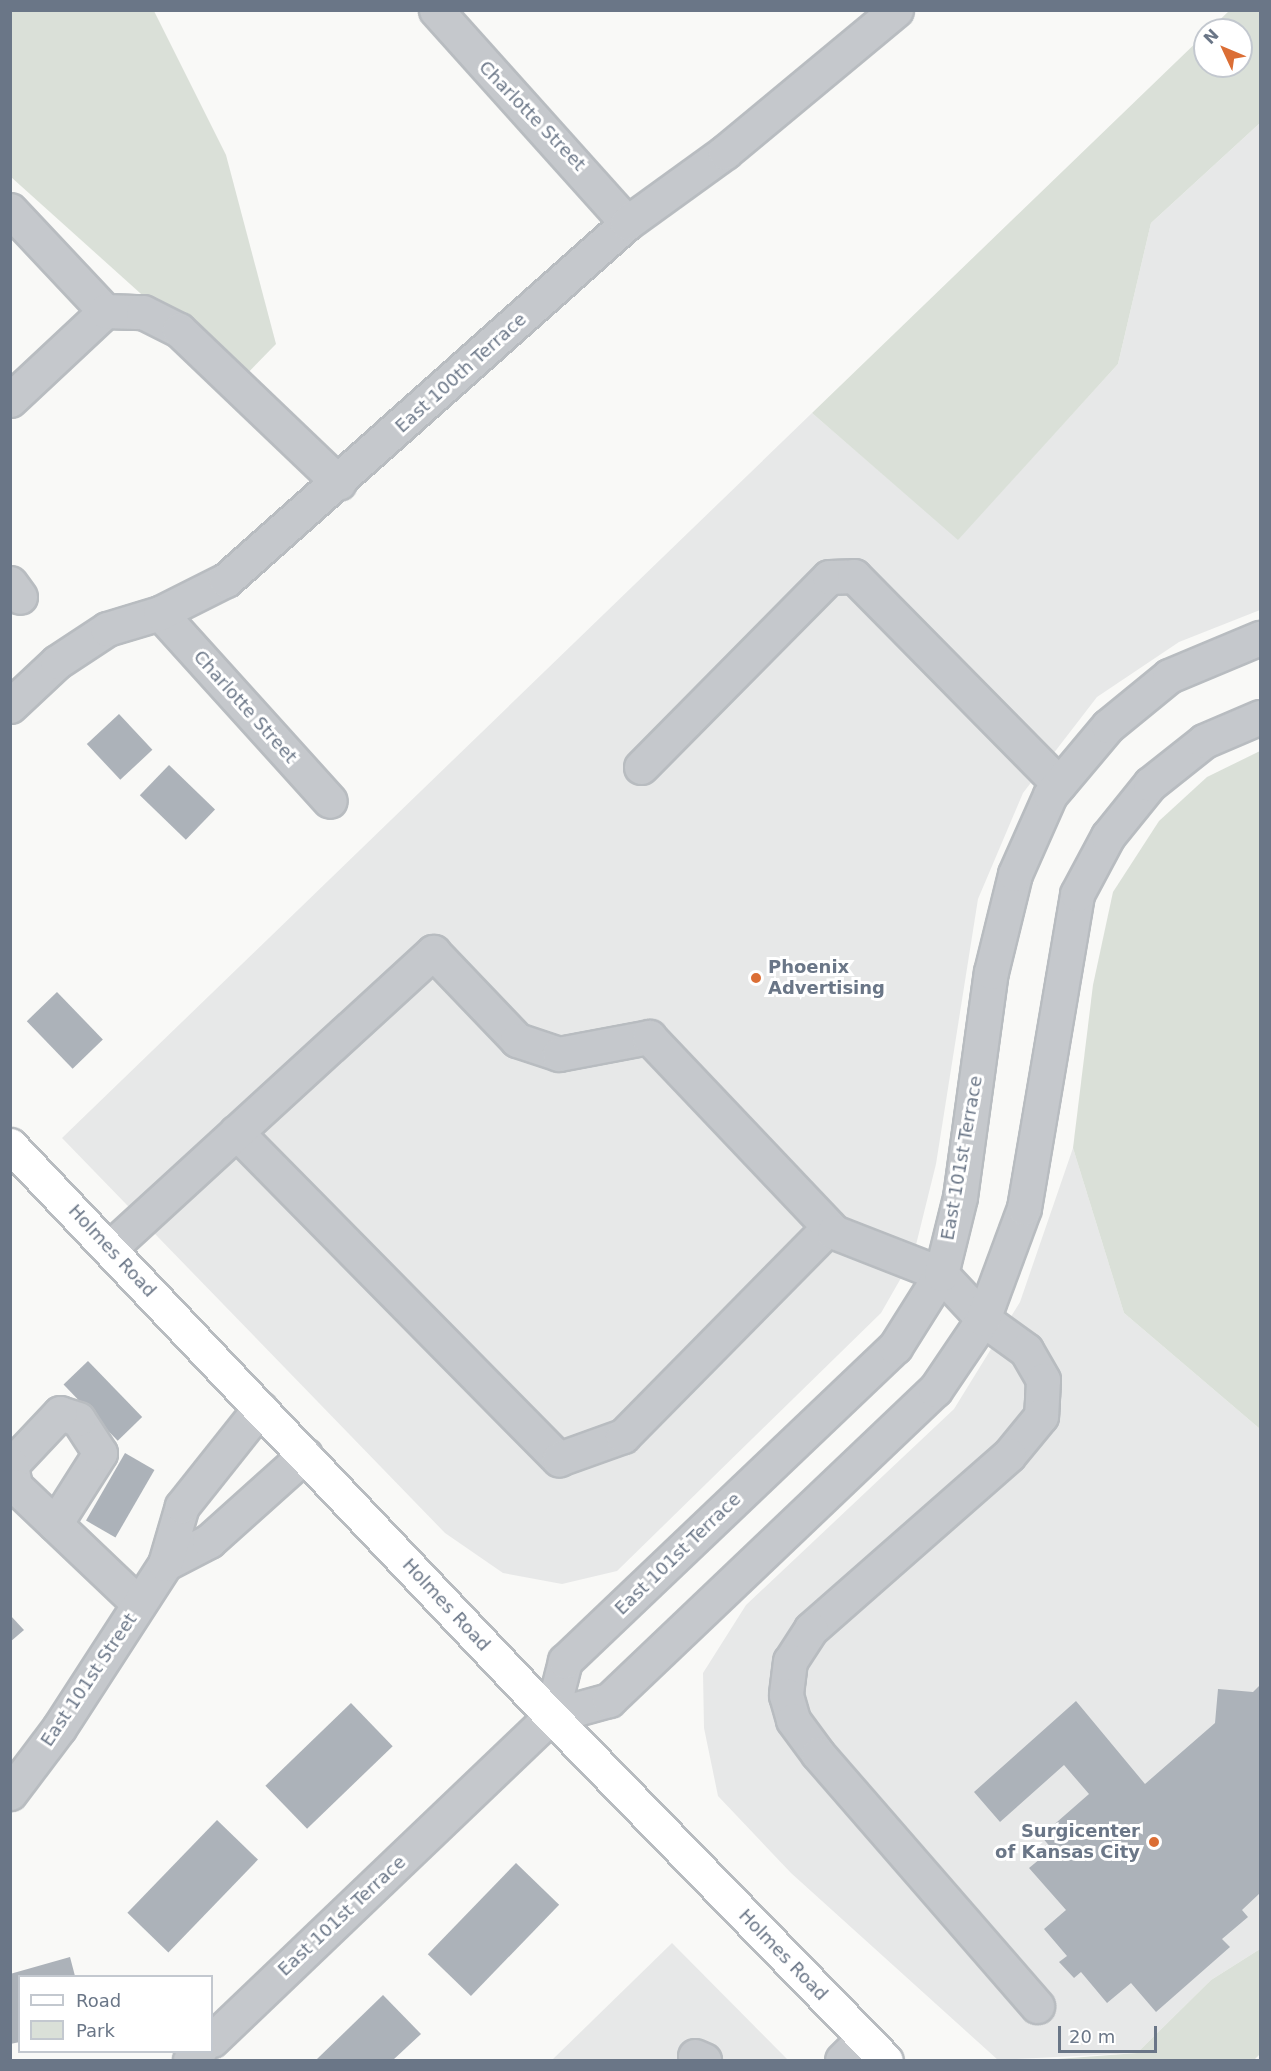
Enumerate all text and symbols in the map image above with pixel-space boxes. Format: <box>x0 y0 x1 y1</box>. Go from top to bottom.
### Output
north arrow <box>1193 18 1253 78</box>
text: N <box>1200 25 1223 48</box>
street label: Charlotte Street <box>474 57 590 175</box>
street label: East 100th Terrace <box>391 309 531 437</box>
street label: Charlotte Street <box>189 646 301 768</box>
place label: Phoenix Advertising <box>768 957 885 1000</box>
marker: Phoenix Advertising <box>749 971 763 985</box>
street label: East 101st Terrace <box>937 1074 987 1242</box>
street label: Holmes Road <box>64 1200 160 1302</box>
street label: East 101st Terrace <box>611 1488 745 1620</box>
street label: Holmes Road <box>398 1554 494 1656</box>
street label: East 101st Street <box>36 1609 142 1751</box>
place label: Surgicenter of Kansas City <box>995 1821 1140 1864</box>
marker: Surgicenter of Kansas City <box>1145 1833 1163 1851</box>
street label: East 101st Terrace <box>274 1851 410 1981</box>
street label: Holmes Road <box>734 1905 832 2005</box>
legend <box>18 1975 213 2053</box>
text: Road <box>76 1990 121 2011</box>
scale bar <box>1061 2014 1160 2052</box>
text: Park <box>76 2020 115 2041</box>
text: 20 m <box>1069 2026 1115 2047</box>

